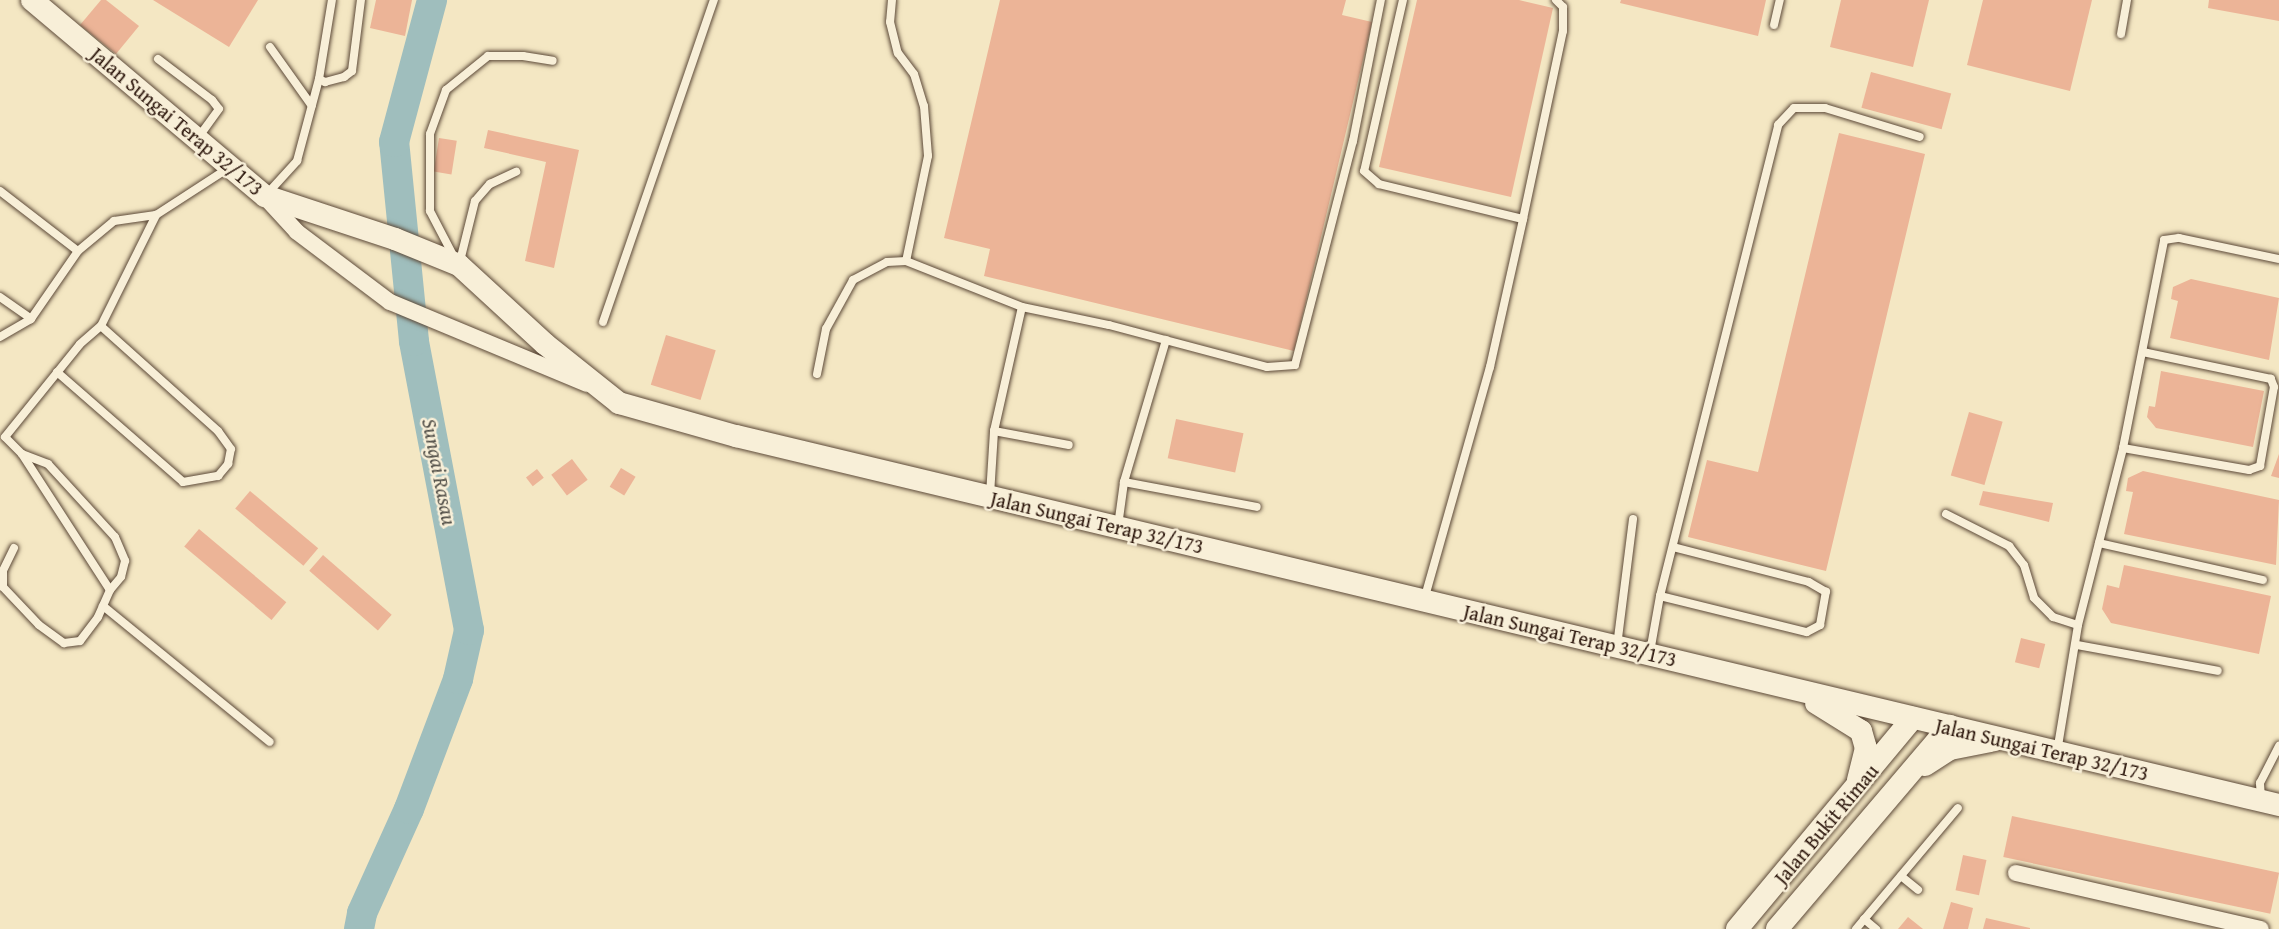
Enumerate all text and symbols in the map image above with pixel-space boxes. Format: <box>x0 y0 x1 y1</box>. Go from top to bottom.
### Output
street label: Jalan Sungai Terap 32/173 <box>86 42 268 200</box>
water label: Sungai Rasau <box>416 416 462 528</box>
street label: Jalan Sungai Terap 32/173 <box>988 486 1206 558</box>
street label: Jalan Sungai Terap 32/173 <box>1461 599 1679 671</box>
street label: Jalan Sungai Terap 32/173 <box>1933 713 2151 785</box>
street label: Jalan Bukit Rimau <box>1769 759 1883 889</box>

